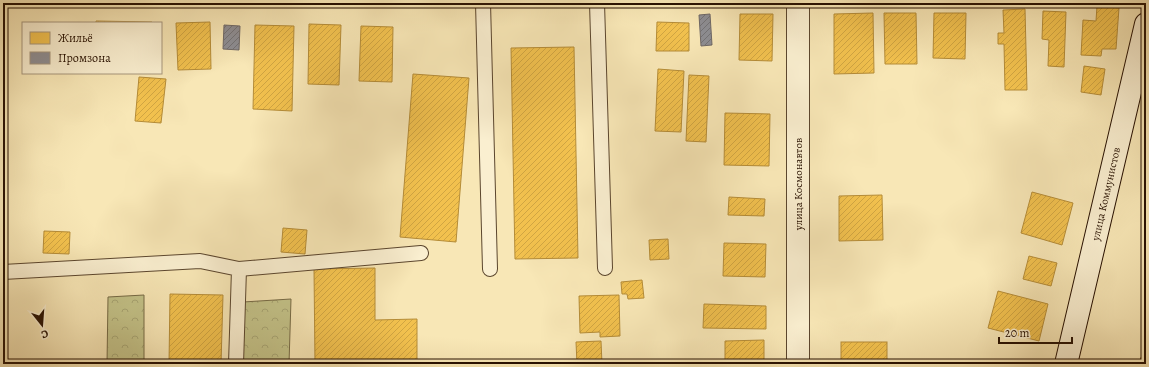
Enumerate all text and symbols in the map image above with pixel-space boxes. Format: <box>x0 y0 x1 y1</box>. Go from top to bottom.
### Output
legend <box>22 22 162 74</box>
text: Жильё <box>58 30 93 46</box>
text: Промзона <box>58 50 111 66</box>
street label: улица Космонавтов <box>791 138 806 231</box>
street label: улица Коммунистов <box>1088 146 1124 243</box>
north arrow <box>22 305 62 345</box>
scale bar <box>999 319 1072 345</box>
text: 20 m <box>1005 325 1029 341</box>
text: С <box>39 326 50 342</box>

